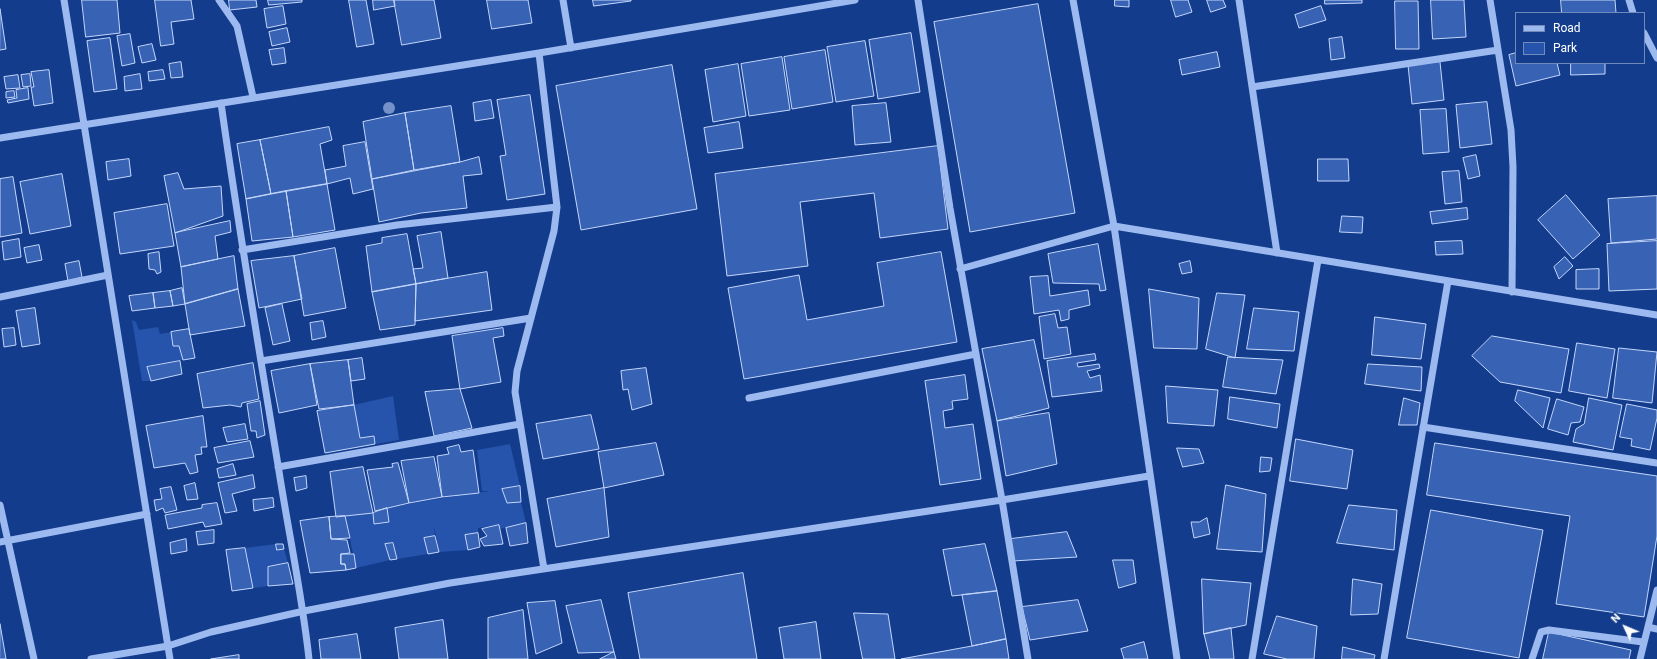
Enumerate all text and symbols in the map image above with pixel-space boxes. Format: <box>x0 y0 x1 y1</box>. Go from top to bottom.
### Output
legend <box>1515 12 1645 64</box>
text: Road <box>1553 21 1581 35</box>
text: Park <box>1553 41 1577 55</box>
north arrow <box>1605 607 1645 647</box>
text: N <box>1609 611 1623 626</box>

